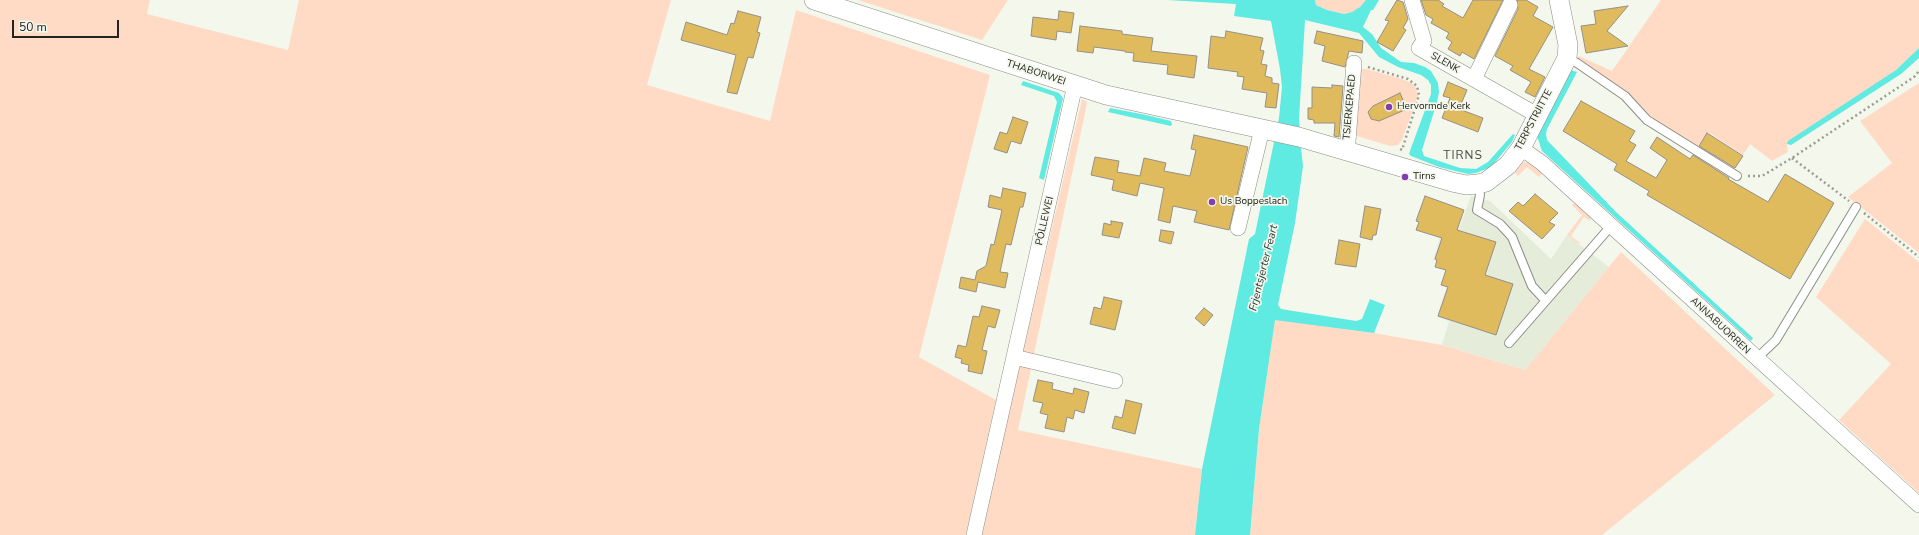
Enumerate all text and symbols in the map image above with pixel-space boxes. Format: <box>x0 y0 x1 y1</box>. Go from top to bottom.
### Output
scale bar <box>14 12 121 38</box>
text: 50 m <box>19 19 47 35</box>
street label: SLENK <box>1429 50 1461 76</box>
street label: THABORWEI <box>1005 58 1067 88</box>
street label: TSJERKEPAED <box>1341 74 1359 140</box>
street label: TERPSTRJITTE <box>1513 87 1555 153</box>
place label: Hervormde Kerk <box>1397 101 1470 113</box>
marker: Hervormde Kerk <box>1384 102 1394 112</box>
district label: TIRNS <box>1443 149 1483 163</box>
place label: Tirns <box>1413 171 1435 183</box>
marker: Tirns <box>1400 172 1410 182</box>
street label: PÔLLEWEI <box>1034 195 1056 247</box>
place label: Us Boppeslach <box>1220 196 1287 208</box>
marker: Us Boppeslach <box>1207 197 1217 207</box>
water label: Frjentsjerter Feart <box>1247 224 1281 312</box>
street label: ANNABUORREN <box>1687 295 1753 357</box>

